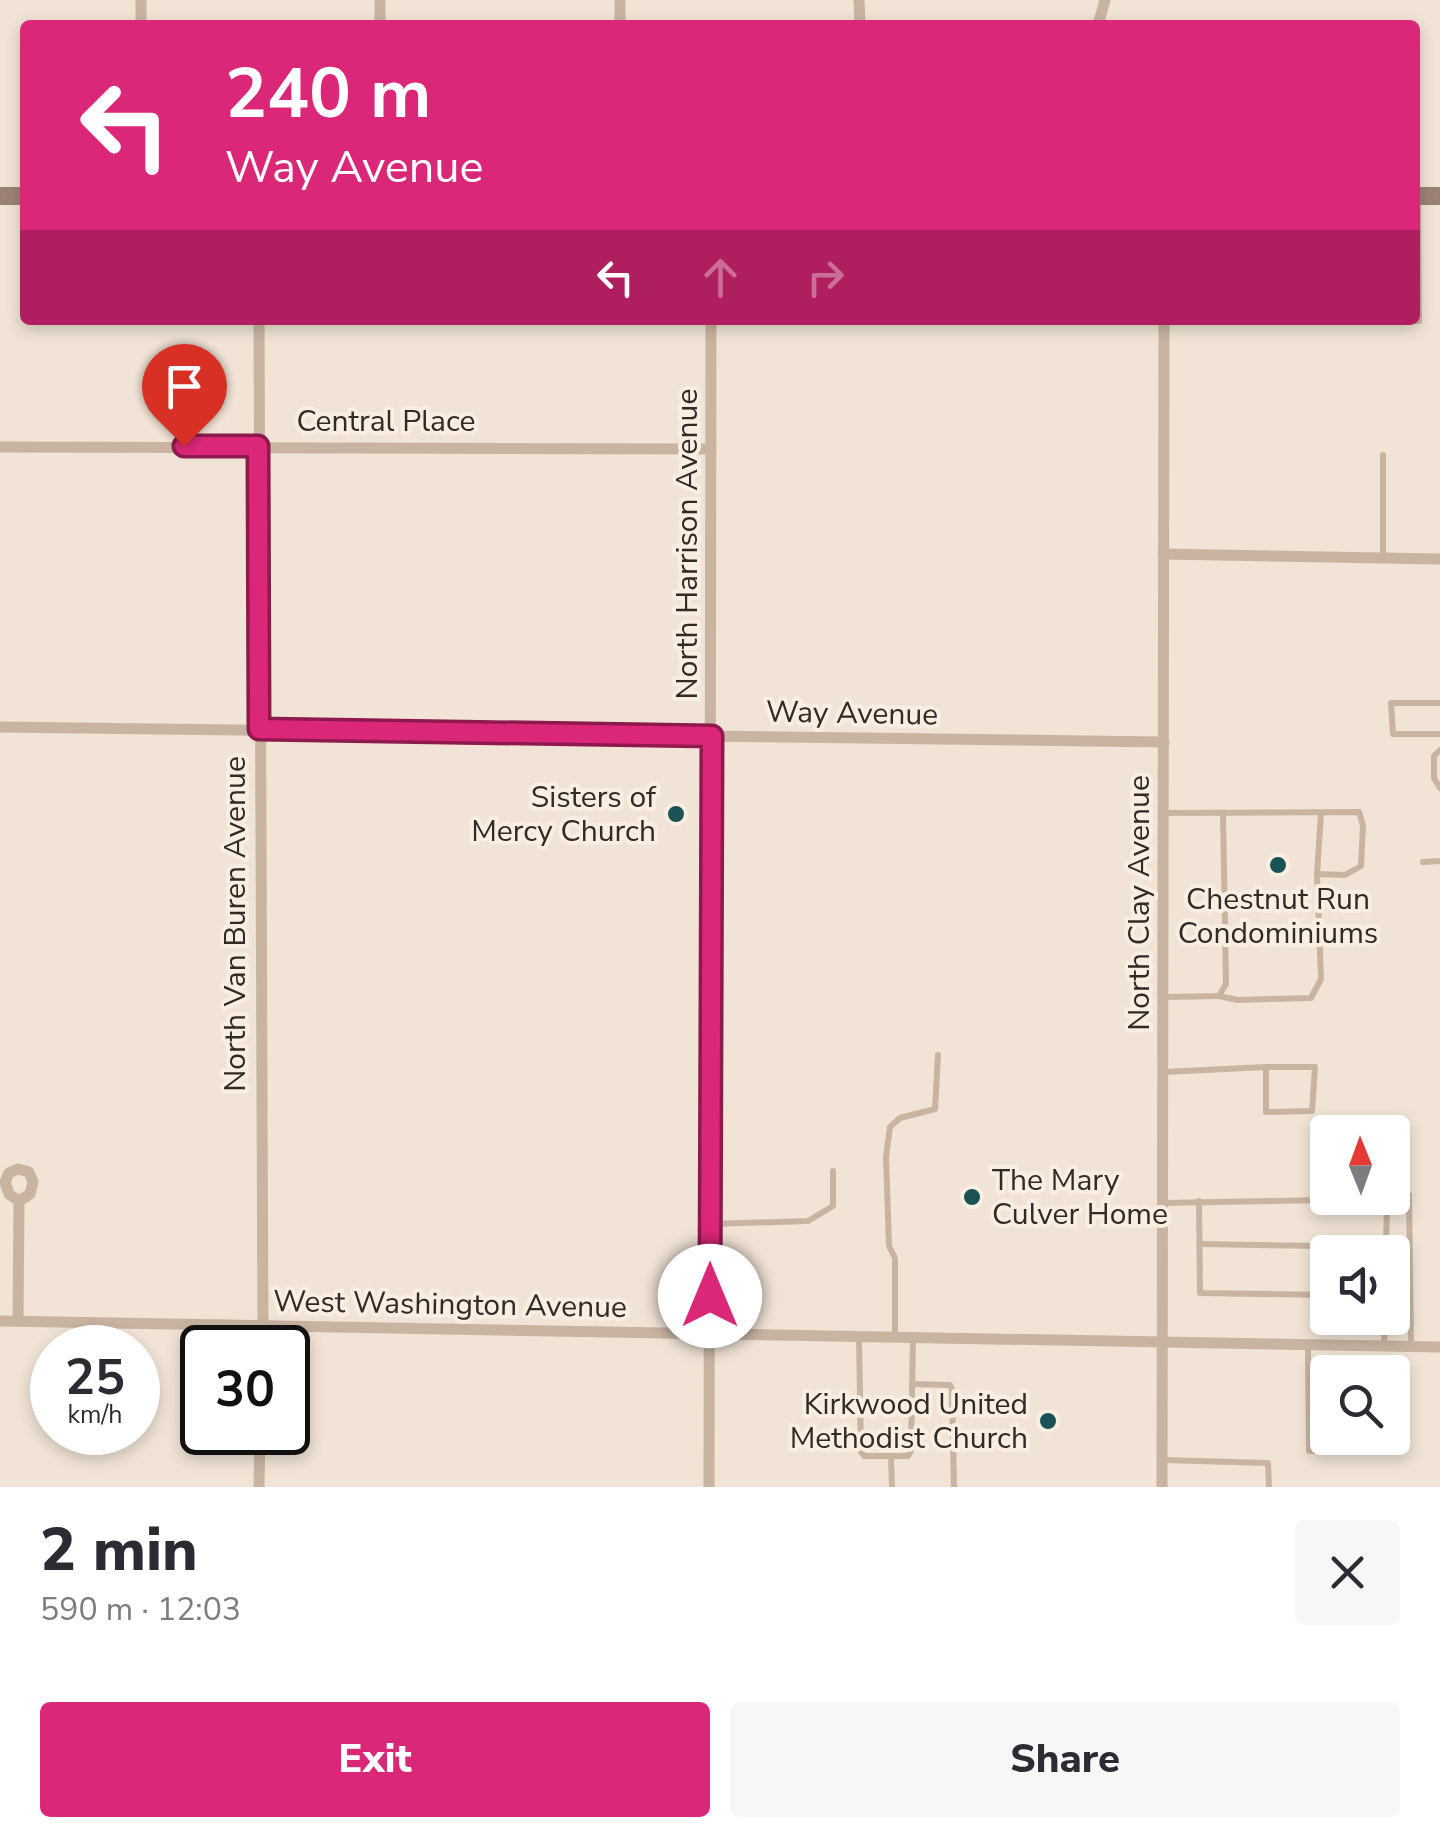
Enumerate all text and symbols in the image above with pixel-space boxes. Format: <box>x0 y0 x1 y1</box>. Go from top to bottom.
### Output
text: 240 m <box>225 46 431 142</box>
icon: left <box>60 60 190 190</box>
text: Way Avenue <box>225 137 483 198</box>
icon: left <box>588 250 643 305</box>
icon: ahead <box>693 250 748 305</box>
icon: right <box>798 250 853 305</box>
pin <box>142 344 227 447</box>
icon: arrive <box>157 359 212 414</box>
street label: North Harrison Avenue <box>667 389 708 699</box>
street label: Central Place <box>296 401 476 442</box>
street label: Way Avenue <box>765 691 938 736</box>
street label: North Van Buren Avenue <box>215 756 256 1092</box>
street label: North Clay Avenue <box>1119 775 1160 1031</box>
place label: Sisters of Mercy Church <box>471 777 657 852</box>
marker: Sisters of Mercy Church <box>665 803 687 825</box>
marker: Chestnut Run Condominiums <box>1267 854 1289 876</box>
place label: Chestnut Run Condominiums <box>1178 879 1378 954</box>
north arrow <box>1310 1115 1410 1215</box>
map controls <box>1310 1115 1410 1455</box>
place label: The Mary Culver Home <box>992 1160 1168 1235</box>
marker: The Mary Culver Home <box>961 1186 983 1208</box>
button: sound <box>1310 1235 1410 1335</box>
position arrow <box>658 1244 762 1348</box>
street label: West Washington Avenue <box>273 1281 627 1328</box>
speed limit sign: 30 <box>180 1325 310 1455</box>
text: 25 <box>65 1343 125 1412</box>
button: search <box>1310 1355 1410 1455</box>
place label: Kirkwood United Methodist Church <box>790 1384 1028 1459</box>
text: km/h <box>67 1398 123 1432</box>
marker: Kirkwood United Methodist Church <box>1037 1410 1059 1432</box>
text: 2 min <box>40 1509 198 1591</box>
button: close <box>1295 1520 1400 1625</box>
text: 590 m · 12:03 <box>40 1588 241 1631</box>
button: Exit <box>40 1702 710 1817</box>
button: Share <box>730 1702 1400 1817</box>

